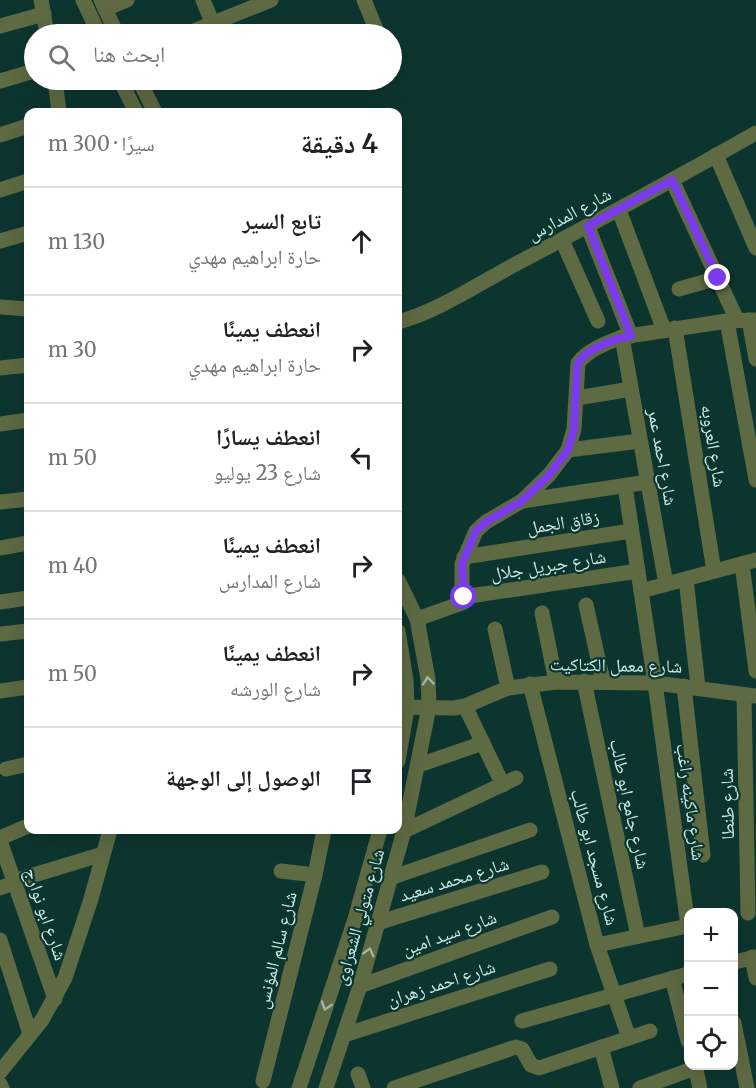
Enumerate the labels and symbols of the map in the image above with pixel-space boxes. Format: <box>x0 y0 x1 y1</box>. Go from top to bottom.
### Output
street label: شارع المدارس <box>523 182 615 246</box>
route end <box>704 264 730 290</box>
street label: شارع العروبه <box>696 403 732 489</box>
street label: شارع احمد عمر <box>643 406 683 507</box>
street label: زقاق الجمل <box>525 505 601 539</box>
street label: شارع جبريل جلال <box>489 545 607 585</box>
route start <box>450 583 476 609</box>
street label: شارع معمل الكتاكيت <box>550 652 682 678</box>
one-way arrow <box>422 676 435 685</box>
street label: شارع جامع ابو طالب <box>604 737 655 871</box>
street label: شارع ماكينه راغب <box>671 742 711 862</box>
street label: شارع طنطا <box>715 768 739 840</box>
street label: شارع مسجد ابو طالب <box>566 786 624 928</box>
street label: شارع متولي الشعراوى <box>329 846 393 989</box>
street label: شارع محمد سعيد <box>396 851 512 907</box>
street label: شارع ابو نوارج <box>18 865 73 964</box>
street label: شارع سالم المؤنس <box>250 889 303 1011</box>
street label: شارع سيد امين <box>399 905 499 961</box>
one-way arrow <box>362 947 374 958</box>
street label: شارع احمد زهران <box>384 955 498 1011</box>
one-way arrow <box>321 1000 333 1011</box>

